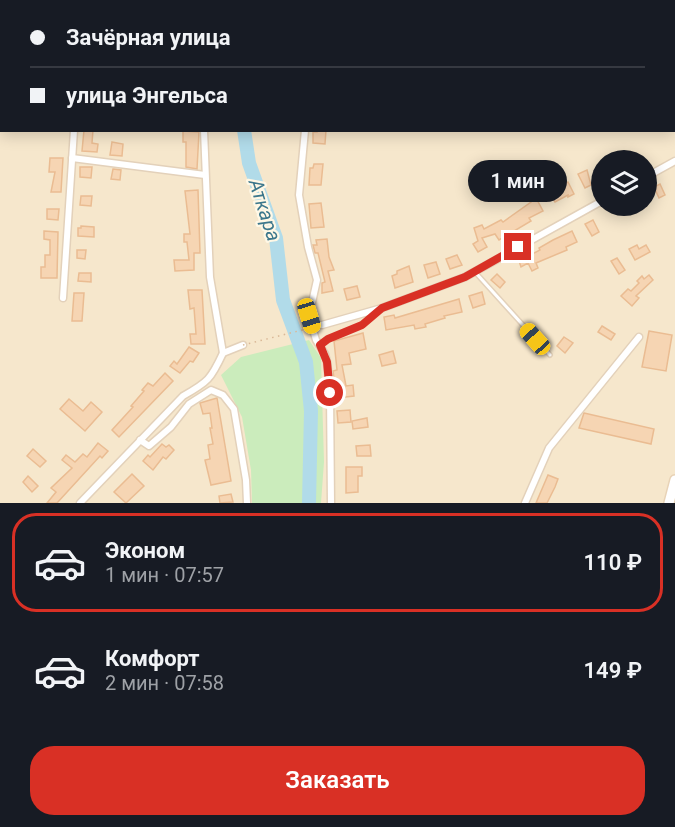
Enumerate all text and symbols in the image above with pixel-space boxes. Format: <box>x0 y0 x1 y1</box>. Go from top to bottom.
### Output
text: Зачёрная улица <box>66 25 231 50</box>
text: улица Энгельса <box>66 83 228 108</box>
map controls <box>591 150 657 216</box>
button: layers <box>591 150 657 216</box>
callout: 1 мин <box>468 160 568 202</box>
text: 1 мин <box>490 169 545 193</box>
water label: Аткара <box>243 175 286 244</box>
route end <box>504 233 531 260</box>
car <box>295 296 323 336</box>
car <box>516 320 554 358</box>
route start <box>316 379 343 406</box>
icon: car <box>33 536 87 590</box>
text: Эконом <box>105 538 185 563</box>
text: 110 ₽ <box>584 550 642 575</box>
text: 1 мин · 07:57 <box>105 563 224 587</box>
icon: car <box>33 644 87 698</box>
text: Комфорт <box>105 646 200 671</box>
text: 149 ₽ <box>584 658 642 683</box>
text: 2 мин · 07:58 <box>105 671 224 695</box>
button: Заказать <box>30 746 645 815</box>

